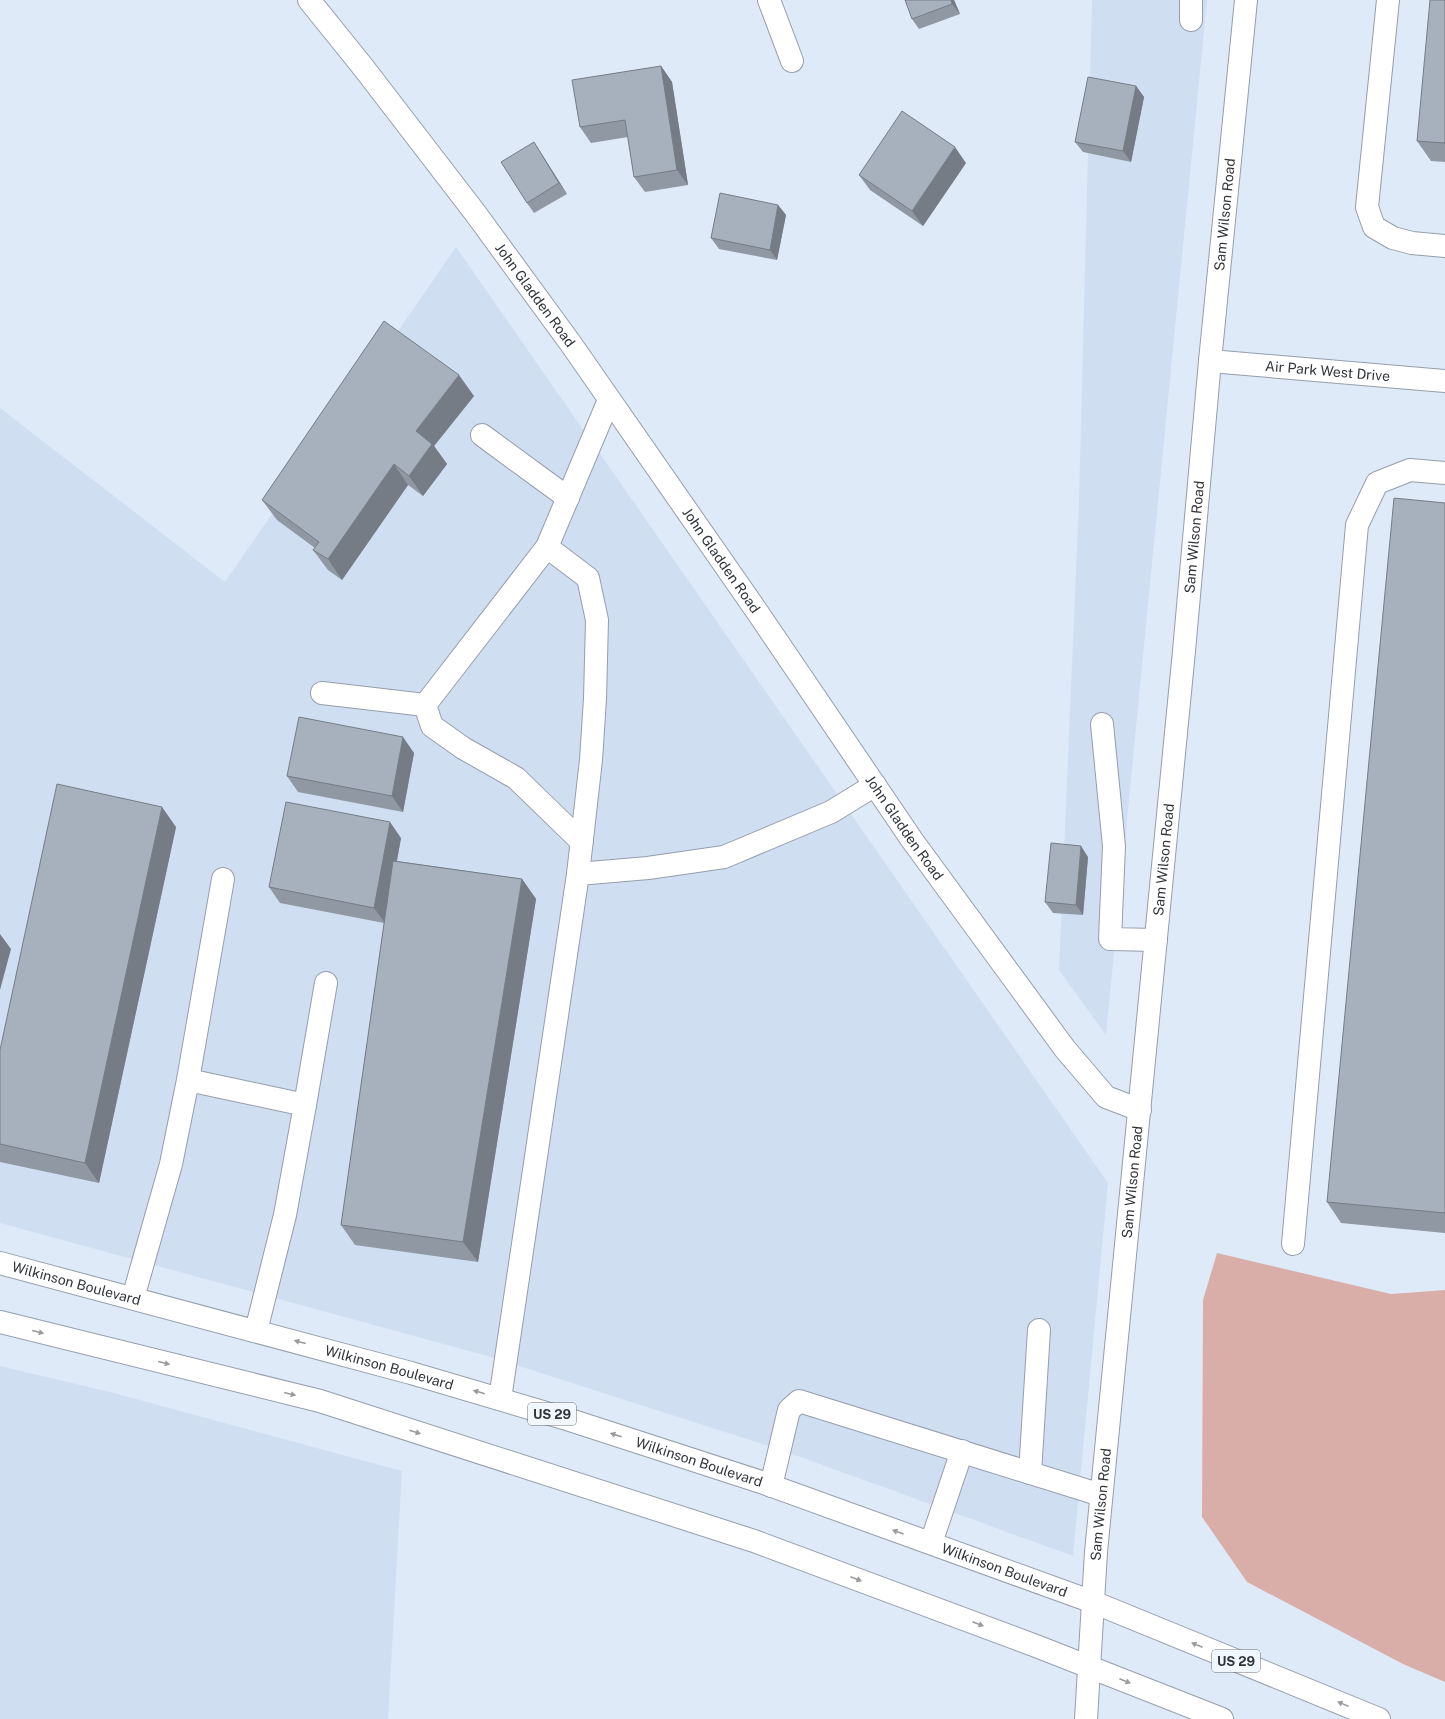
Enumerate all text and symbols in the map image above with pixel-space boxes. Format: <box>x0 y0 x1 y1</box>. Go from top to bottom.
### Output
street label: Sam Wilson Road <box>1211 157 1238 271</box>
street label: John Gladden Road <box>492 240 578 350</box>
street label: Air Park West Drive <box>1264 358 1391 384</box>
street label: Sam Wilson Road <box>1181 480 1207 594</box>
street label: John Gladden Road <box>679 505 764 616</box>
street label: John Gladden Road <box>862 772 947 883</box>
street label: Sam Wilson Road <box>1150 803 1177 917</box>
street label: Sam Wilson Road <box>1119 1125 1146 1239</box>
street label: Wilkinson Boulevard <box>10 1259 142 1308</box>
one-way arrow <box>32 1329 44 1335</box>
one-way arrow <box>293 1339 306 1345</box>
street label: Wilkinson Boulevard <box>323 1342 455 1393</box>
one-way arrow <box>158 1360 170 1366</box>
one-way arrow <box>472 1389 484 1395</box>
one-way arrow <box>284 1391 296 1397</box>
road number: US 29 <box>528 1403 576 1425</box>
one-way arrow <box>409 1429 421 1435</box>
one-way arrow <box>610 1432 622 1438</box>
street label: Wilkinson Boulevard <box>634 1434 765 1490</box>
street label: Sam Wilson Road <box>1087 1448 1114 1561</box>
one-way arrow <box>892 1528 904 1534</box>
street label: Wilkinson Boulevard <box>939 1540 1070 1600</box>
one-way arrow <box>851 1577 863 1583</box>
one-way arrow <box>973 1622 985 1628</box>
one-way arrow <box>1190 1641 1202 1647</box>
road number: US 29 <box>1212 1650 1260 1672</box>
one-way arrow <box>1120 1678 1132 1684</box>
one-way arrow <box>1336 1701 1348 1707</box>

